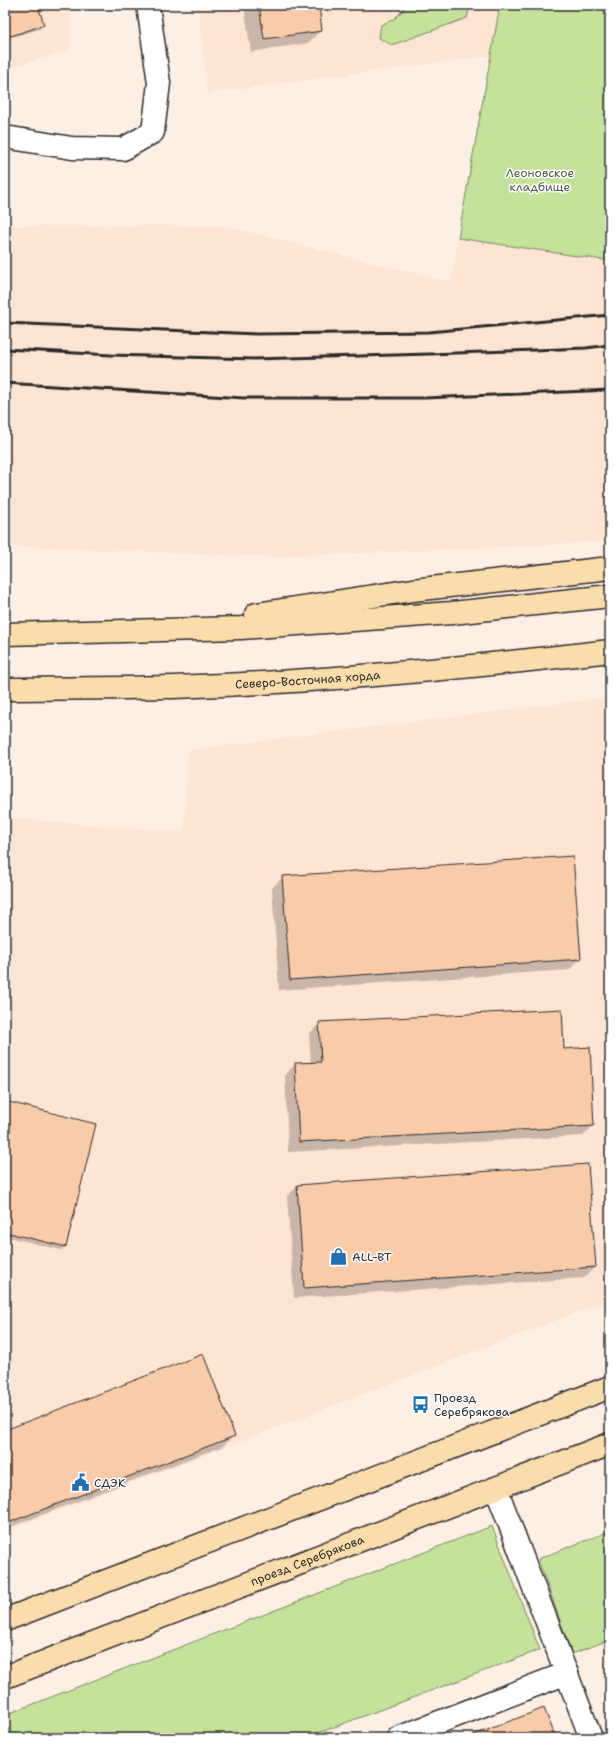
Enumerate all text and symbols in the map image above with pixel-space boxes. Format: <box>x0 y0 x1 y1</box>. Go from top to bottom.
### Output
park label: Леоновское кладбище <box>506 165 574 195</box>
street label: Северо-Восточная хорда <box>235 667 382 692</box>
shop icon: ALL-BT <box>329 1247 349 1267</box>
place label: ALL-BT <box>352 1249 392 1265</box>
place label: Проезд Серебрякова <box>434 1390 510 1420</box>
bus stop icon: Проезд Серебрякова <box>411 1395 431 1415</box>
public building icon: СДЭК <box>71 1473 91 1493</box>
place label: СДЭК <box>94 1475 126 1491</box>
street label: проезд Серебрякова <box>248 1531 367 1590</box>

